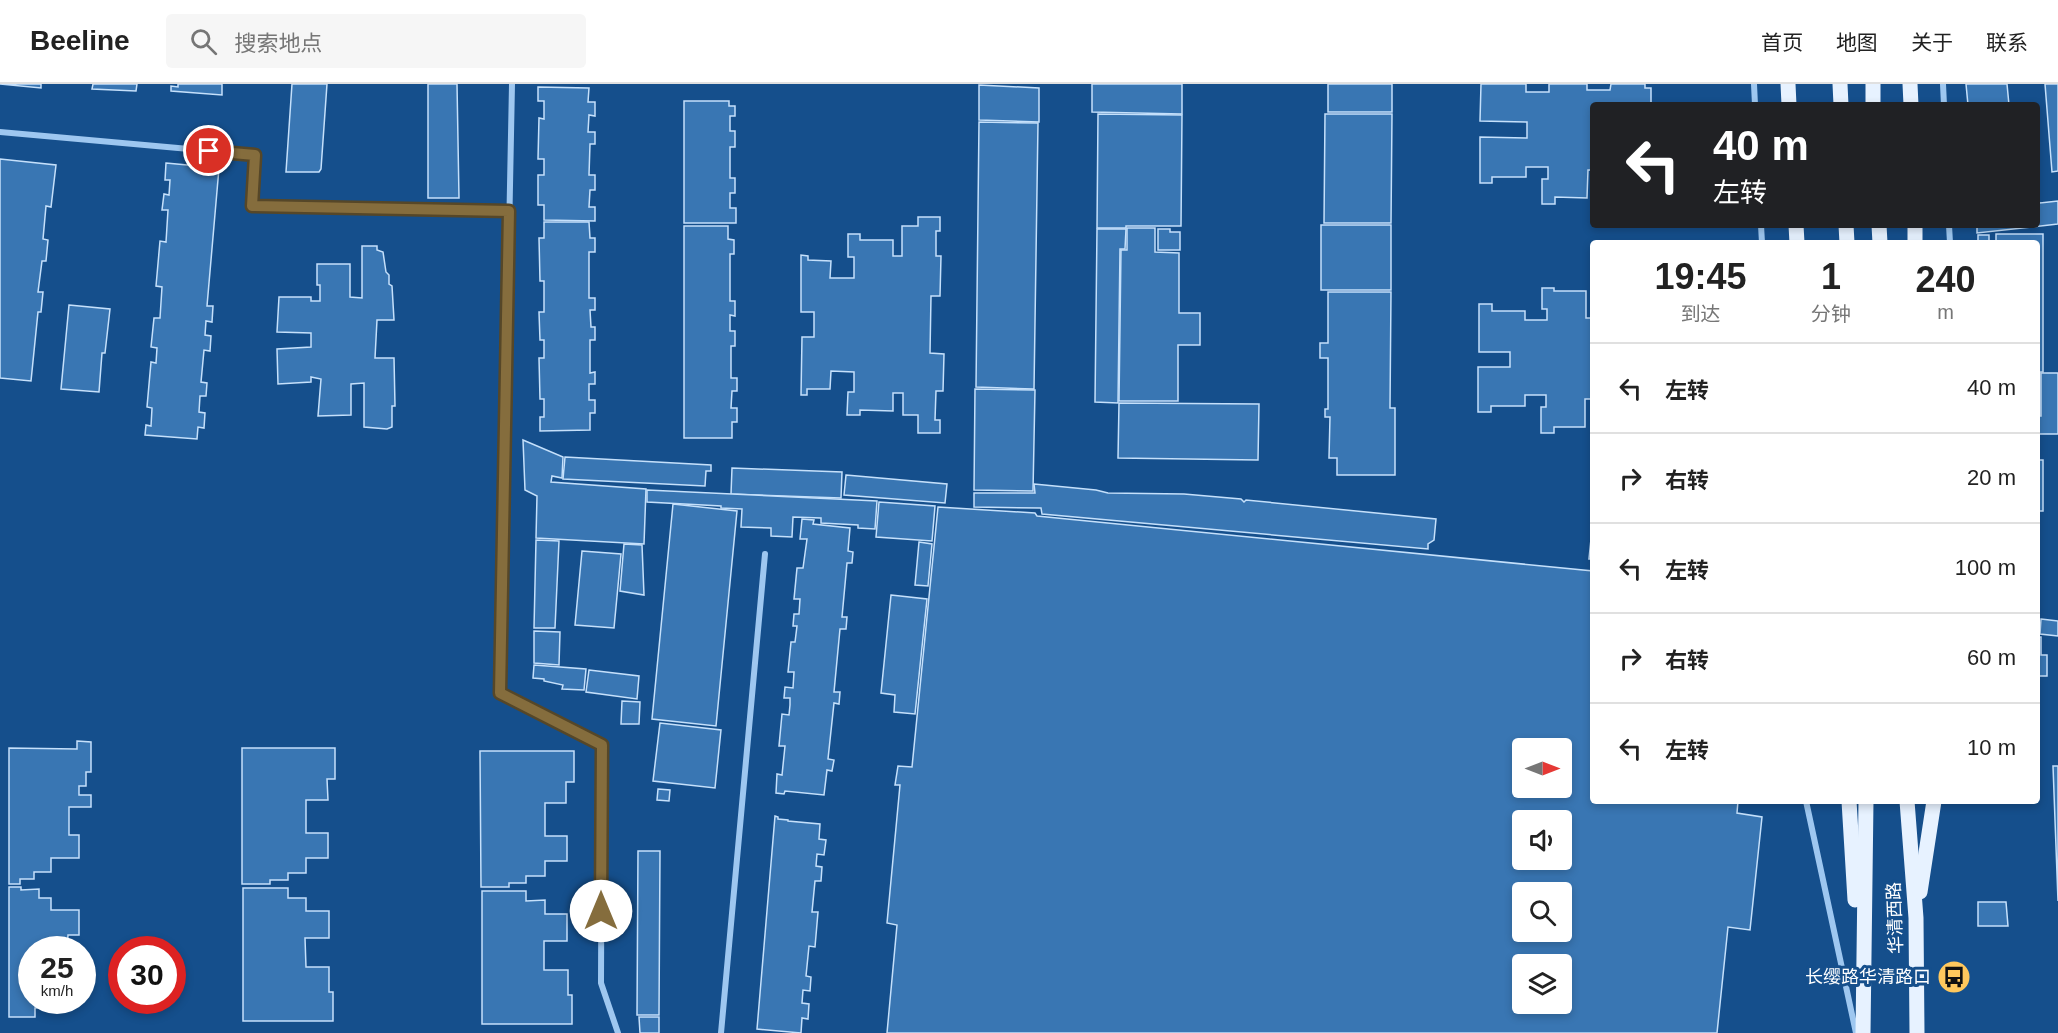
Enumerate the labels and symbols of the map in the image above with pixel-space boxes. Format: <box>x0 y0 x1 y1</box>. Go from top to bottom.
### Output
pin <box>183 125 234 176</box>
north arrow <box>1512 738 1572 798</box>
position arrow <box>569 879 633 943</box>
street label: 华清西路 <box>1884 882 1906 954</box>
speed limit sign: 30 <box>108 936 186 1014</box>
bus stop icon: 长缨路华清路口 <box>1936 959 1972 995</box>
place label: 长缨路华清路口 <box>1805 967 1931 987</box>

